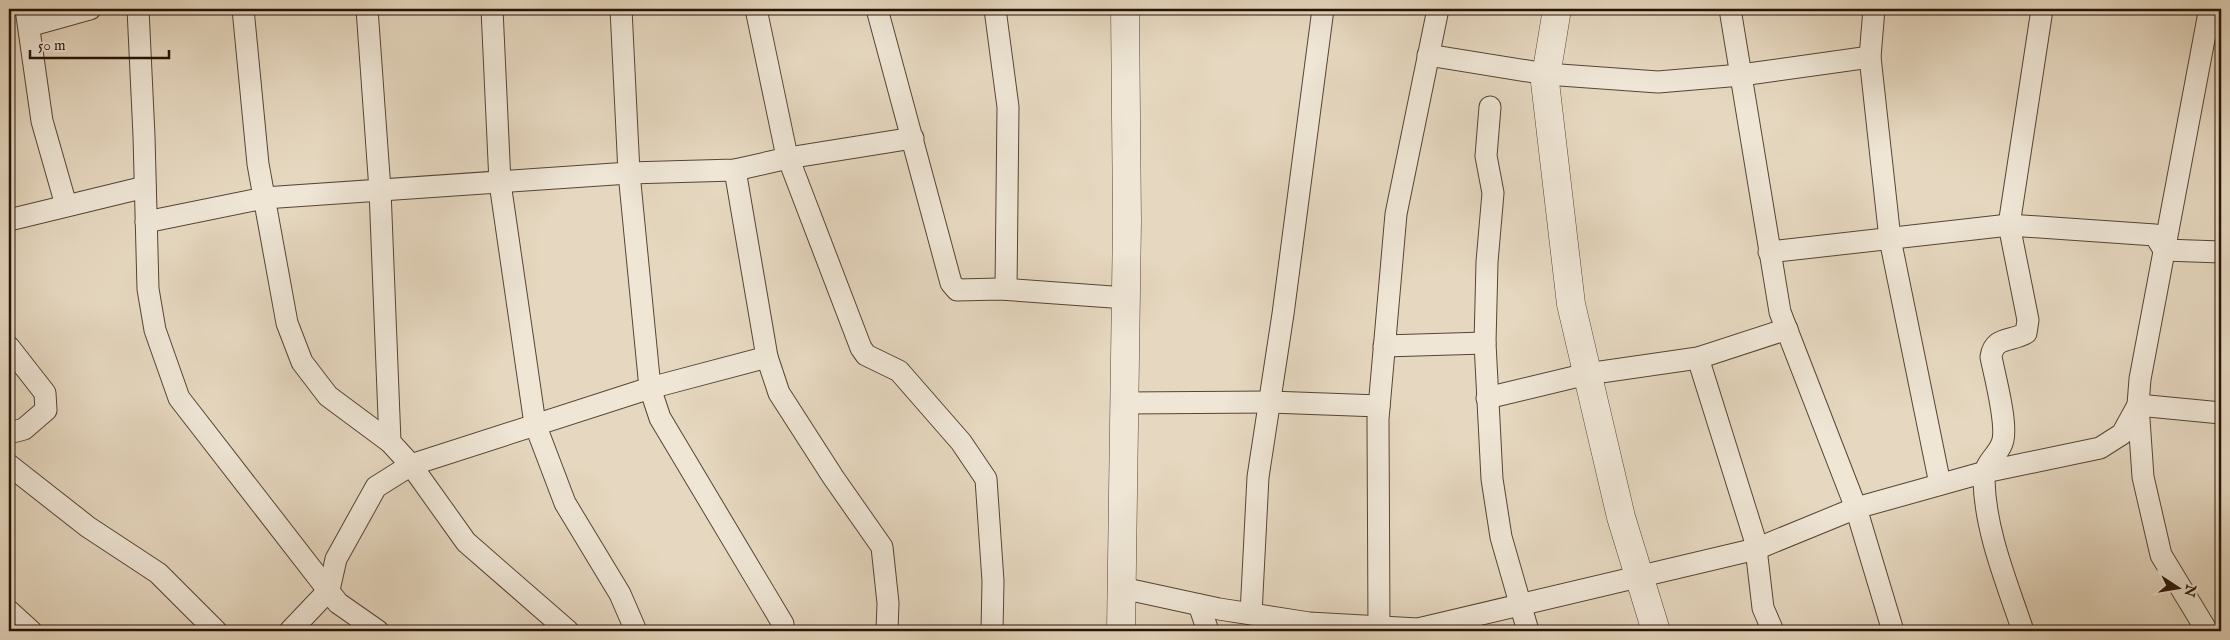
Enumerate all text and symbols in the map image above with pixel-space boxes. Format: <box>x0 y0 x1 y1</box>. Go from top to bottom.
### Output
scale bar <box>30 28 169 60</box>
text: 50 m <box>38 36 66 55</box>
north arrow <box>2152 562 2202 612</box>
text: N <box>2180 582 2200 598</box>

